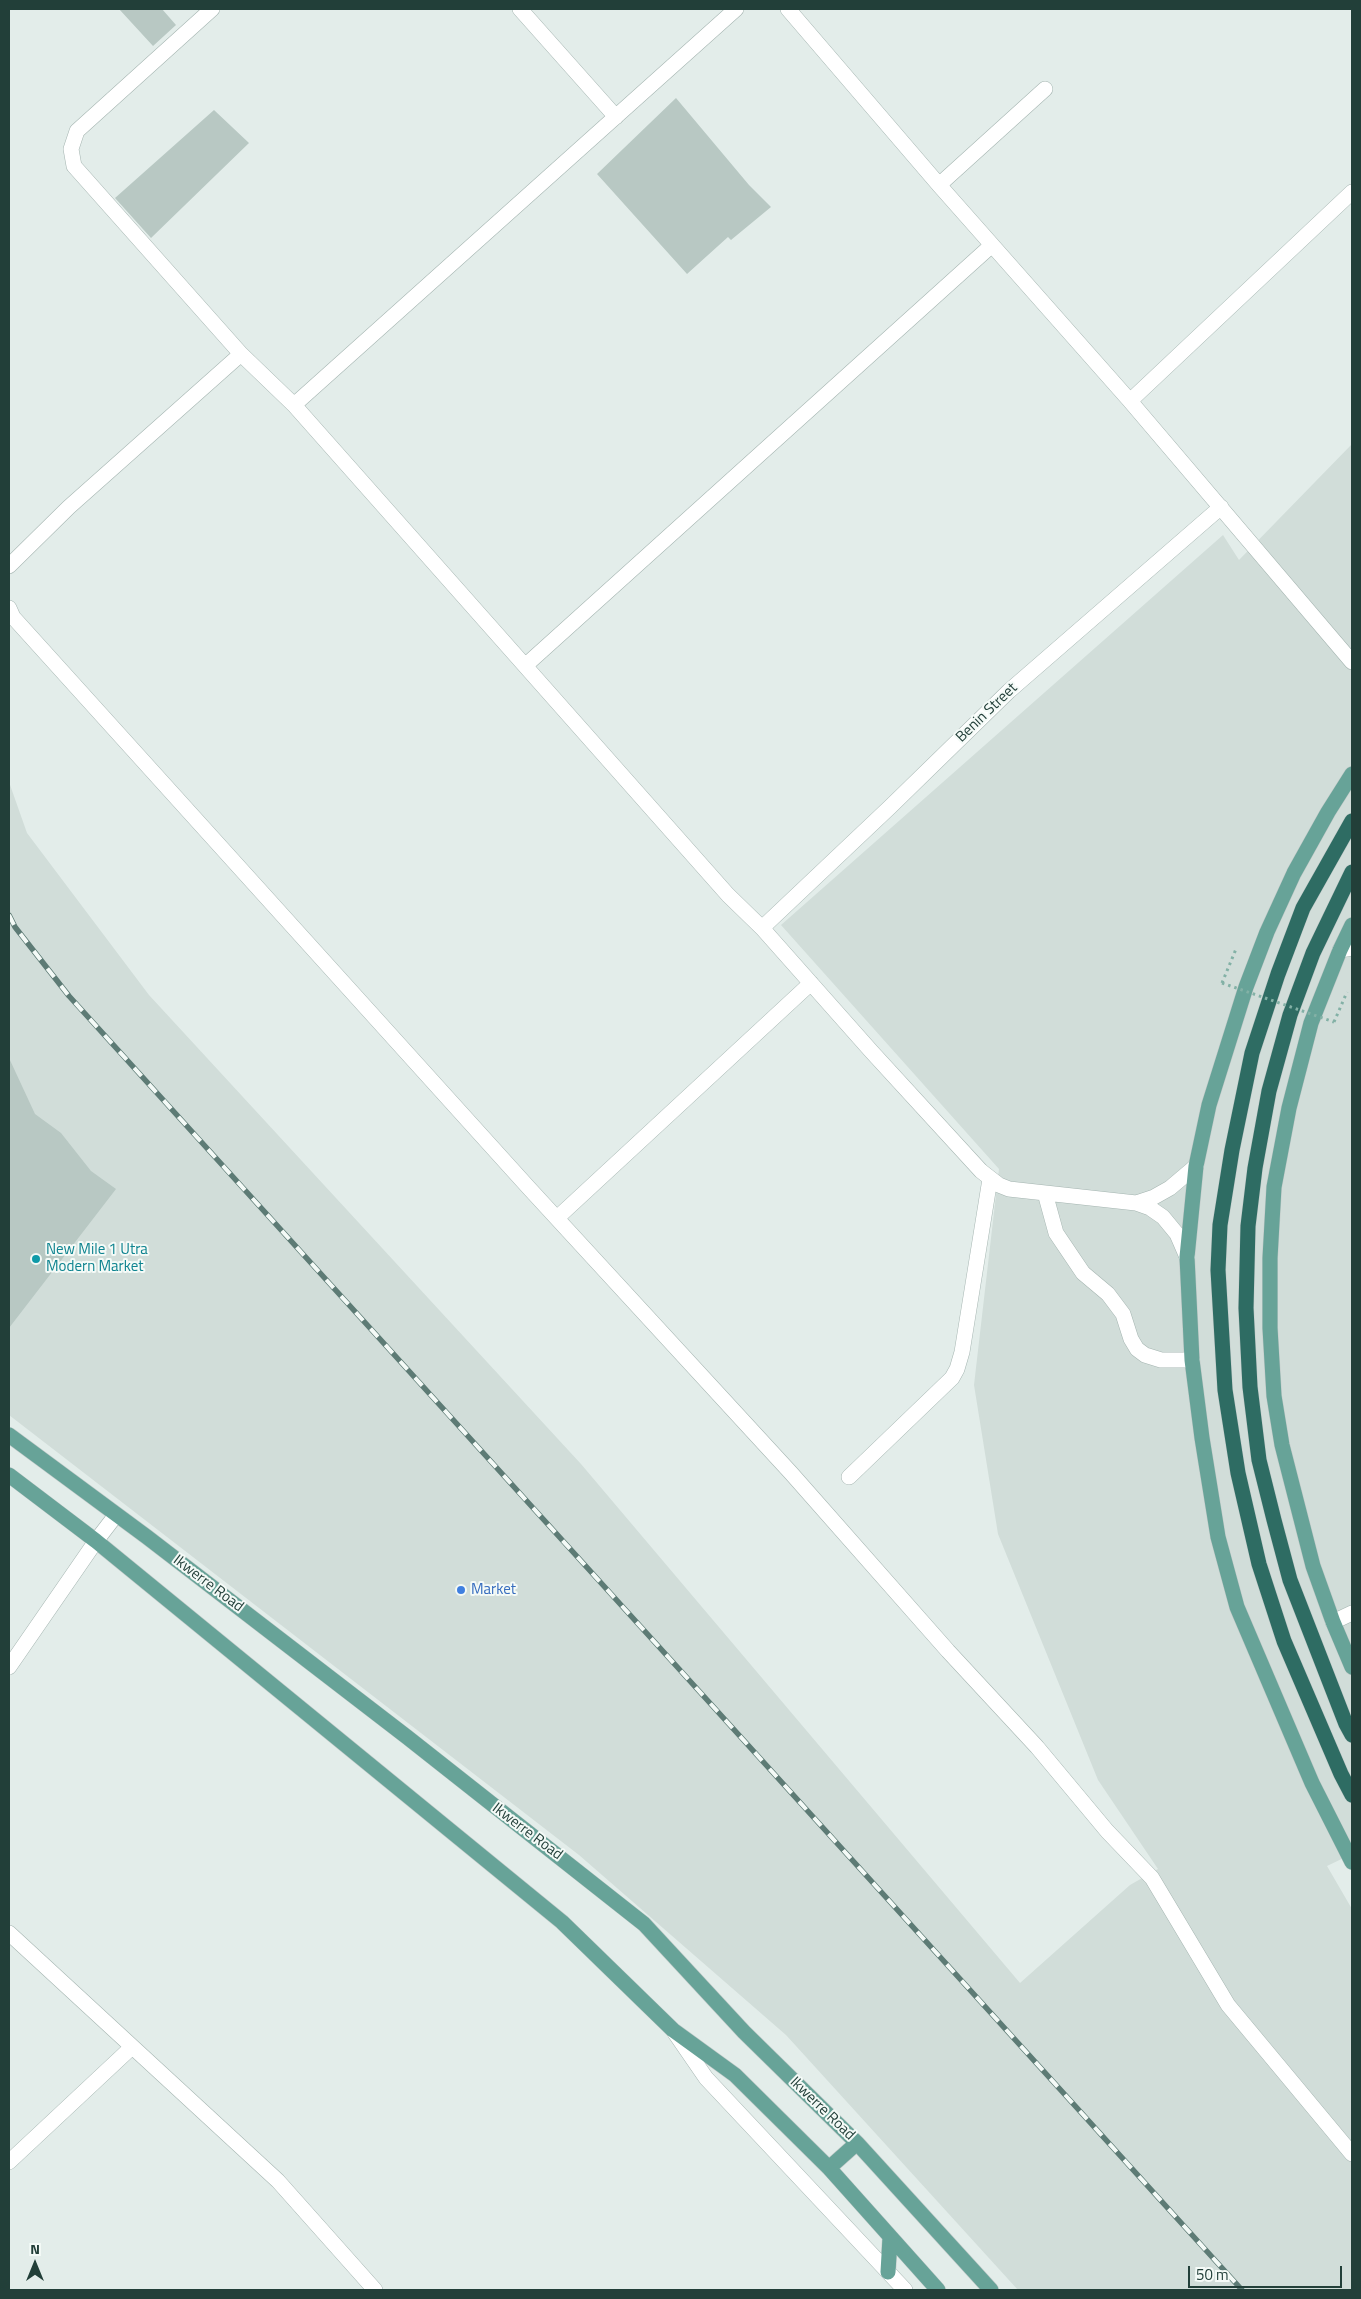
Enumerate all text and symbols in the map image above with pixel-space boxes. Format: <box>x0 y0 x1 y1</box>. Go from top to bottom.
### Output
street label: Benin Street <box>953 679 1021 747</box>
place label: New Mile 1 Utra Modern Market <box>46 1241 148 1276</box>
marker: New Mile 1 Utra Modern Market <box>30 1253 42 1265</box>
street label: Ikwerre Road <box>169 1552 247 1616</box>
place label: Market <box>471 1581 516 1599</box>
marker: Market <box>455 1584 467 1596</box>
street label: Ikwerre Road <box>488 1800 566 1864</box>
street label: Ikwerre Road <box>786 2074 858 2144</box>
text: N <box>30 2238 40 2259</box>
north arrow <box>10 2239 60 2289</box>
scale bar <box>1191 2256 1345 2288</box>
text: 50 m <box>1196 2263 1229 2286</box>

